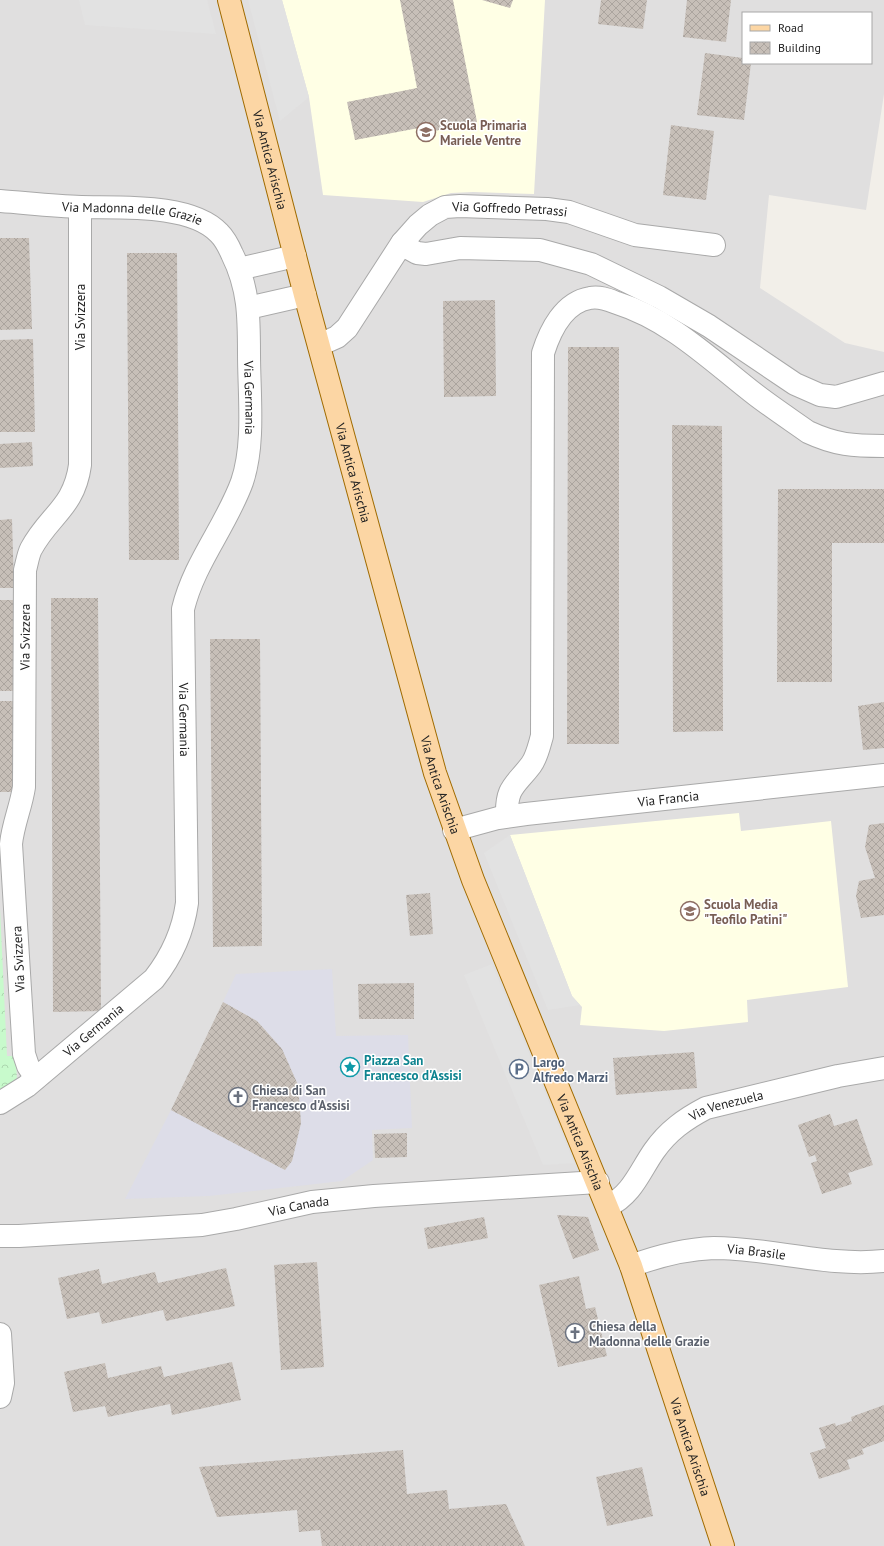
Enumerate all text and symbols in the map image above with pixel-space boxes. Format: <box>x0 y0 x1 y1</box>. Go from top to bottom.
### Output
legend <box>742 12 872 64</box>
text: Road <box>778 20 803 35</box>
text: Building <box>778 40 821 55</box>
street label: Via Antica Arischia <box>248 107 291 212</box>
place label: Scuola Primaria Mariele Ventre <box>440 117 527 149</box>
school or university icon: Scuola Primaria Mariele Ventre <box>415 121 437 143</box>
street label: Via Madonna delle Grazie <box>60 198 205 229</box>
street label: Via Goffredo Petrassi <box>451 198 568 221</box>
street label: Via Svizzera <box>72 284 89 351</box>
street label: Via Germania <box>240 360 258 435</box>
street label: Via Antica Arischia <box>331 420 375 525</box>
street label: Via Svizzera <box>17 604 34 671</box>
street label: Via Germania <box>175 682 193 757</box>
street label: Via Antica Arischia <box>416 733 464 836</box>
street label: Via Francia <box>636 787 700 811</box>
place label: Scuola Media "Teofilo Patini" <box>704 896 787 928</box>
school or university icon: Scuola Media "Teofilo Patini" <box>679 900 701 922</box>
street label: Via Svizzera <box>8 925 29 994</box>
street label: Via Germania <box>59 1000 127 1061</box>
place label: Piazza San Francesco d'Assisi <box>364 1052 462 1084</box>
place label: Largo Alfredo Marzi <box>533 1054 608 1086</box>
place icon: Piazza San Francesco d'Assisi <box>339 1056 361 1078</box>
parking icon: Largo Alfredo Marzi <box>508 1058 530 1080</box>
place label: Chiesa di San Francesco d'Assisi <box>252 1082 350 1114</box>
church icon: Chiesa di San Francesco d'Assisi <box>227 1086 249 1108</box>
street label: Via Venezuela <box>685 1086 765 1125</box>
street label: Via Antica Arischia <box>552 1091 607 1193</box>
street label: Via Canada <box>266 1192 330 1221</box>
street label: Via Brasile <box>726 1240 787 1264</box>
place label: Chiesa della Madonna delle Grazie <box>589 1318 710 1350</box>
church icon: Chiesa della Madonna delle Grazie <box>564 1322 586 1344</box>
street label: Via Antica Arischia <box>666 1395 714 1498</box>

